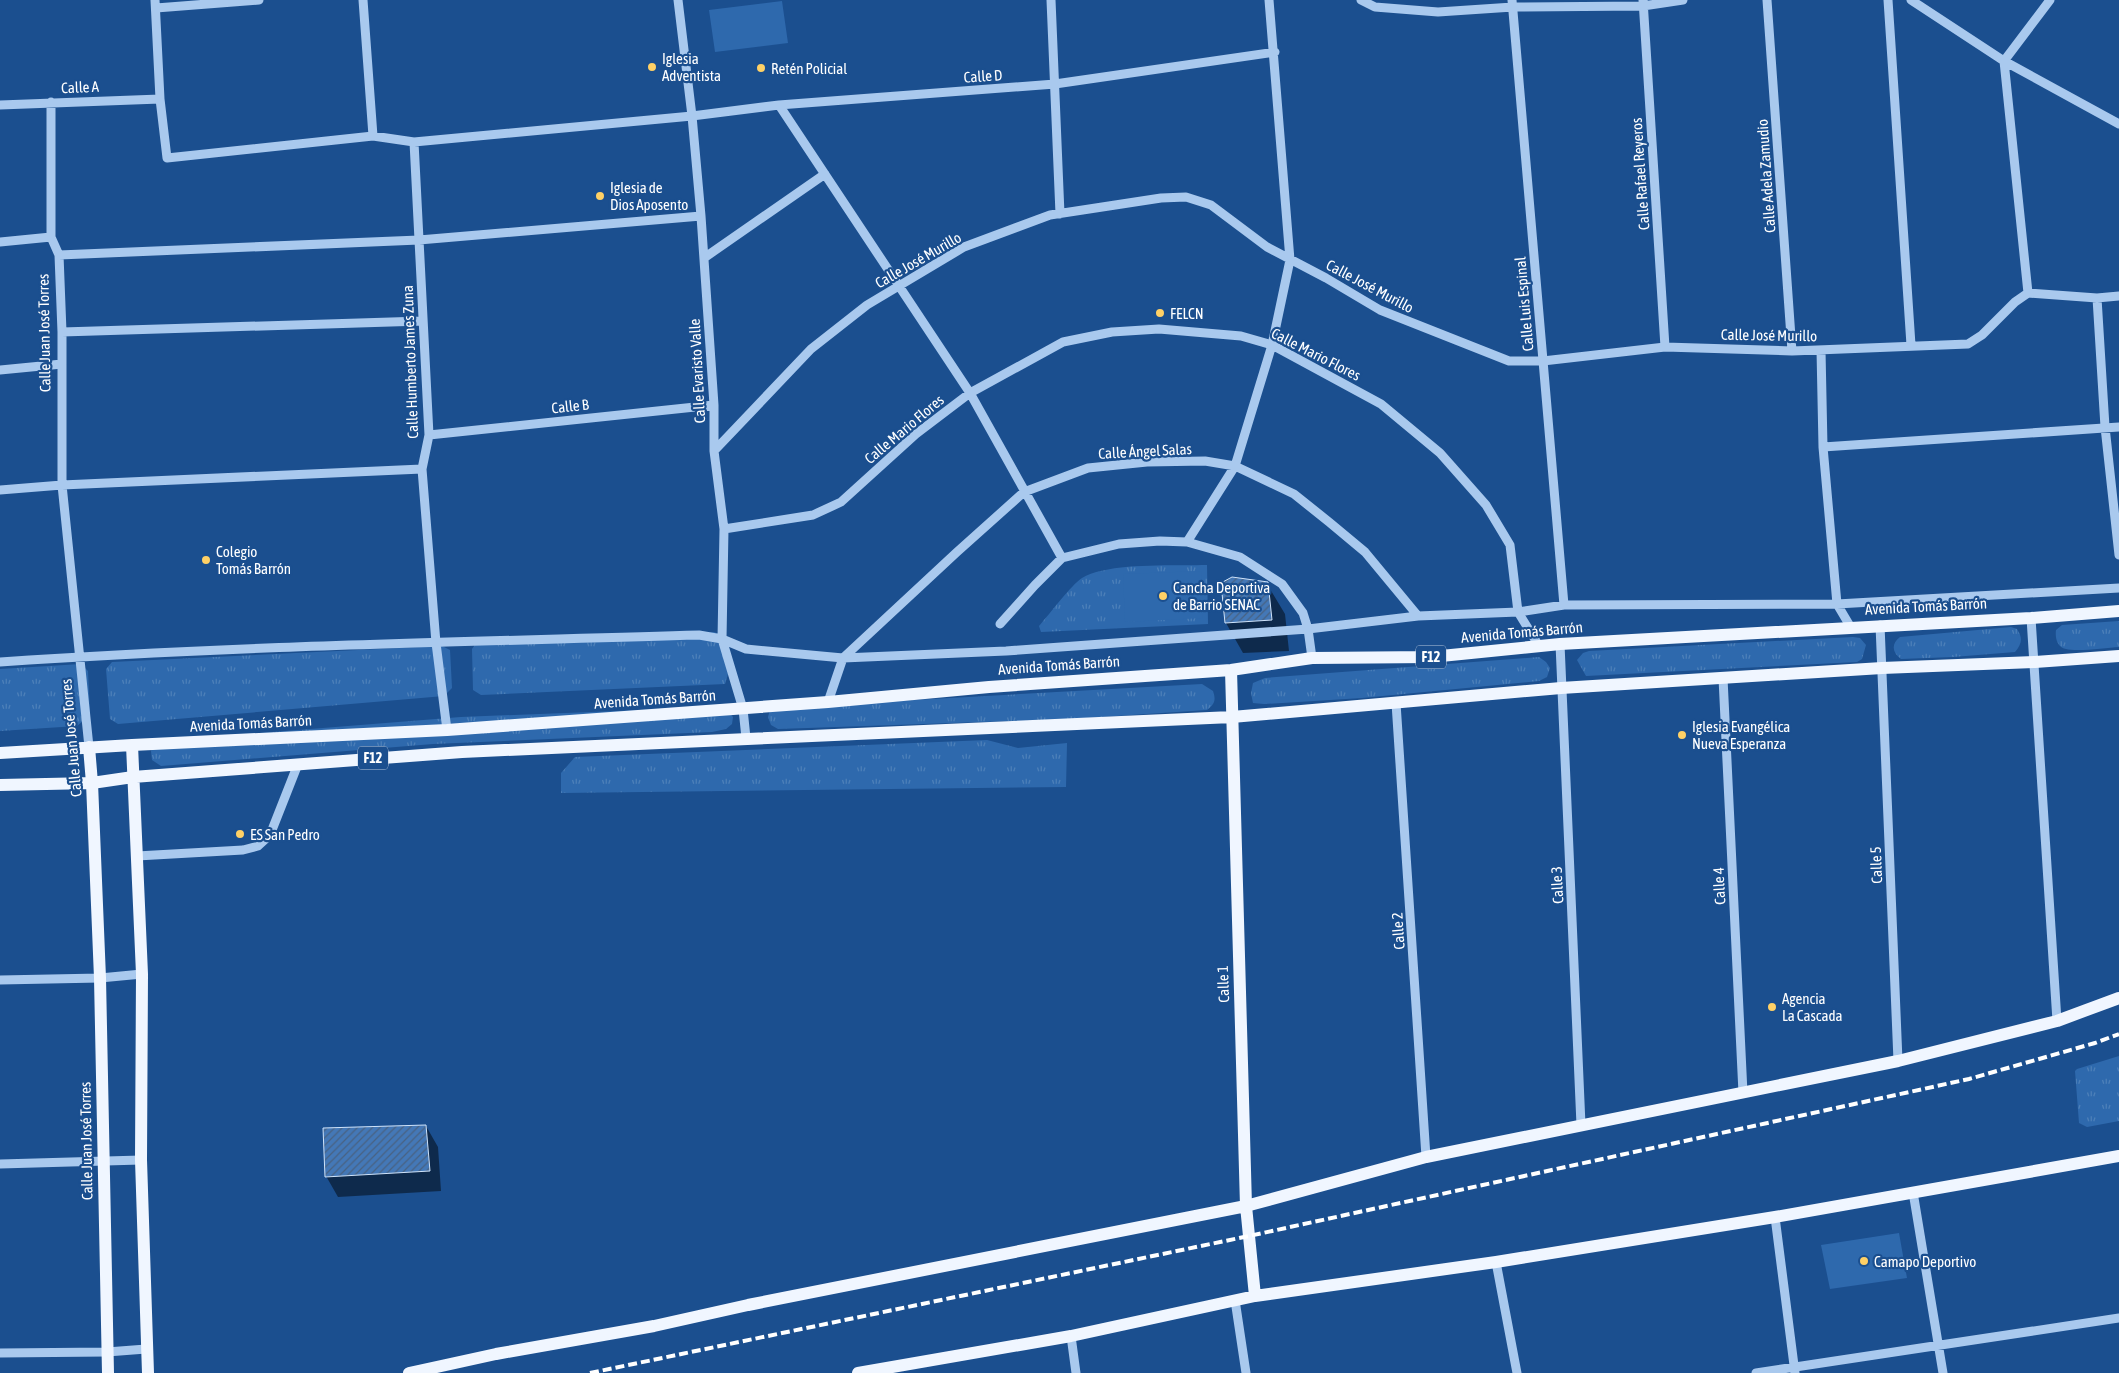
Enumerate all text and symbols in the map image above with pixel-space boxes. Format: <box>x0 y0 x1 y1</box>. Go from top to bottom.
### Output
place label: Iglesia Adventista <box>662 50 721 84</box>
place label: Retén Policial <box>771 60 847 77</box>
marker: Iglesia Adventista <box>646 61 658 73</box>
marker: Retén Policial <box>755 62 767 74</box>
street label: Calle D <box>963 66 1003 86</box>
street label: Calle A <box>61 78 100 96</box>
street label: Calle Rafael Reyeros <box>1628 117 1652 231</box>
street label: Calle Adela Zamudio <box>1754 119 1778 233</box>
place label: Iglesia de Dios Aposento <box>610 179 688 213</box>
marker: Iglesia de Dios Aposento <box>594 190 606 202</box>
street label: Calle José Murillo <box>872 229 964 291</box>
street label: Calle José Murillo <box>1323 256 1417 316</box>
street label: Calle Luis Espinal <box>1511 256 1537 352</box>
street label: Calle Juan José Torres <box>34 274 54 392</box>
street label: Calle Humberto James Zuna <box>399 285 421 439</box>
place label: FELCN <box>1170 305 1204 322</box>
marker: FELCN <box>1154 307 1166 319</box>
street label: Calle Evaristo Valle <box>686 318 708 424</box>
street label: Calle Mario Flores <box>1269 324 1363 384</box>
street label: Calle José Murillo <box>1721 326 1817 344</box>
street label: Calle Mario Flores <box>861 391 947 467</box>
street label: Calle B <box>550 396 590 416</box>
street label: Calle Ángel Salas <box>1098 440 1192 462</box>
place label: Colegio Tomás Barrón <box>216 543 291 577</box>
marker: Colegio Tomás Barrón <box>200 554 212 566</box>
place label: Cancha Deportiva de Barrio SENAC <box>1173 579 1270 613</box>
marker: Cancha Deportiva de Barrio SENAC <box>1157 590 1169 602</box>
street label: Avenida Tomás Barrón <box>1865 594 1987 618</box>
street label: Avenida Tomás Barrón <box>1460 618 1584 646</box>
road number: F12 <box>1416 646 1446 669</box>
street label: Avenida Tomás Barrón <box>997 652 1121 678</box>
street label: Calle Juan José Torres <box>57 678 85 798</box>
street label: Avenida Tomás Barrón <box>593 686 717 712</box>
street label: Avenida Tomás Barrón <box>190 711 312 735</box>
place label: Iglesia Evangélica Nueva Esperanza <box>1692 718 1790 752</box>
marker: Iglesia Evangélica Nueva Esperanza <box>1676 729 1688 741</box>
road number: F12 <box>358 746 388 770</box>
place label: ES San Pedro <box>250 826 320 843</box>
marker: ES San Pedro <box>234 828 246 840</box>
street label: Calle 5 <box>1867 846 1885 884</box>
street label: Calle 3 <box>1548 866 1566 904</box>
street label: Calle 4 <box>1710 867 1728 905</box>
street label: Calle 2 <box>1388 912 1408 950</box>
street label: Calle 1 <box>1214 965 1232 1003</box>
place label: Agencia La Cascada <box>1782 990 1842 1024</box>
marker: Agencia La Cascada <box>1766 1001 1778 1013</box>
street label: Calle Juan José Torres <box>76 1082 96 1200</box>
place label: Camapo Deportivo <box>1874 1253 1976 1270</box>
marker: Camapo Deportivo <box>1858 1255 1870 1267</box>

